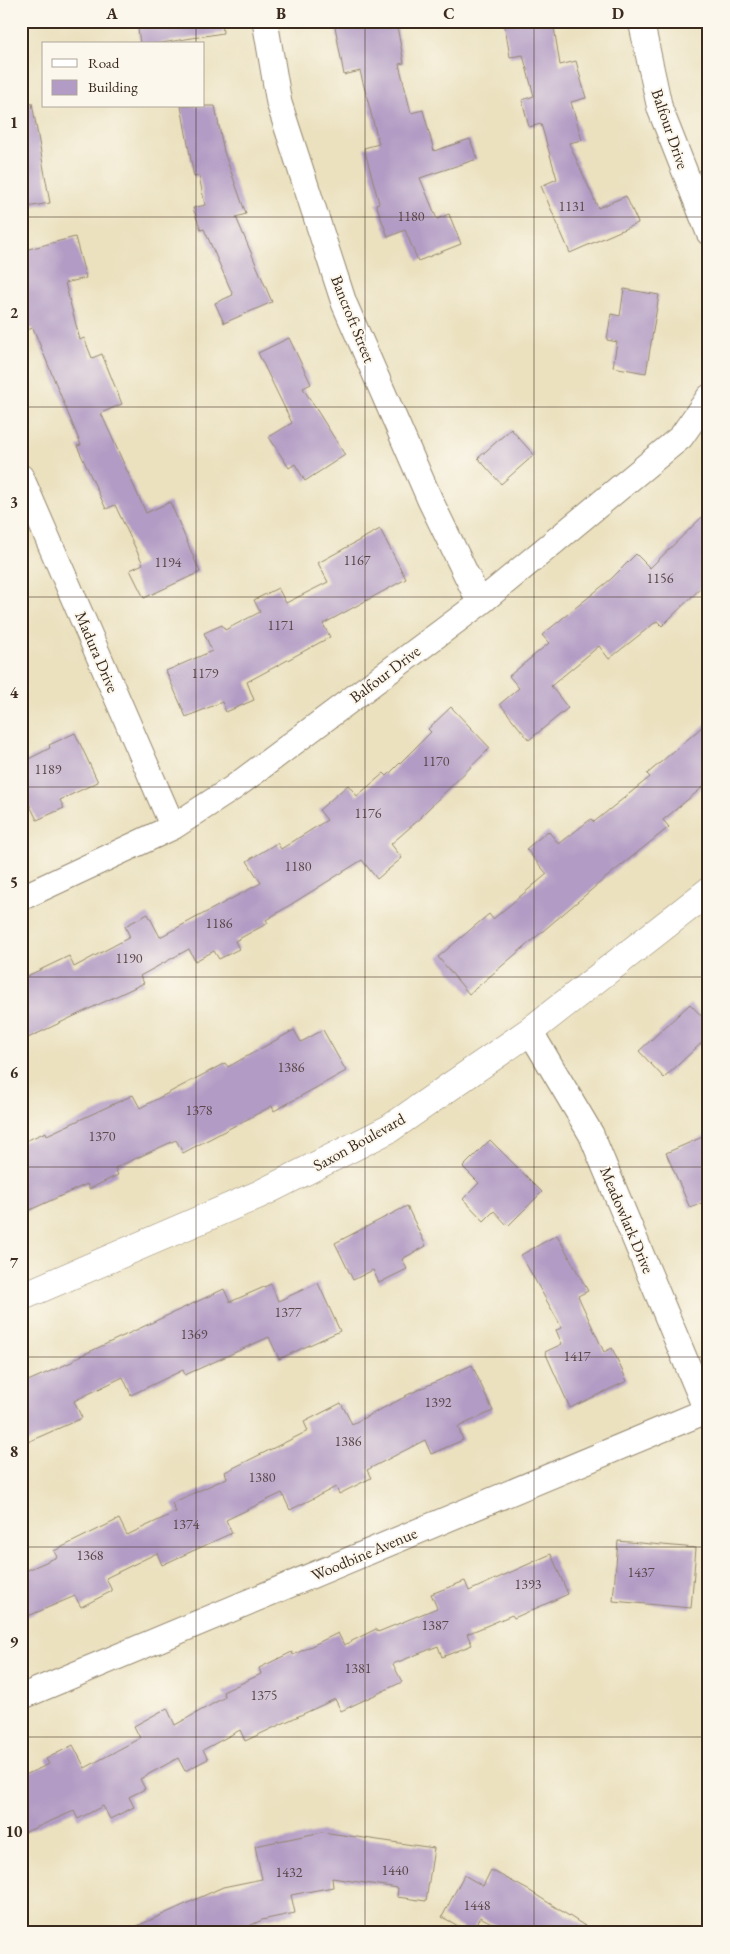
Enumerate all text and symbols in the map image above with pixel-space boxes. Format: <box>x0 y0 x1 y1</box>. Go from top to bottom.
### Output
text: A <box>105 3 118 24</box>
text: B <box>276 3 286 24</box>
text: C <box>443 3 455 24</box>
text: D <box>612 3 624 24</box>
legend <box>42 42 205 108</box>
text: Road <box>88 53 120 72</box>
text: Building <box>88 77 138 96</box>
street label: Balfour Drive <box>646 86 694 172</box>
text: 1 <box>10 112 18 133</box>
house number: 1131 <box>559 197 585 215</box>
house number: 1180 <box>398 207 425 225</box>
street label: Bancroft Street <box>326 272 380 366</box>
text: 2 <box>10 302 19 323</box>
text: 3 <box>10 492 18 513</box>
house number: 1167 <box>344 551 371 569</box>
house number: 1194 <box>155 553 182 571</box>
house number: 1156 <box>647 569 674 587</box>
street label: Madura Drive <box>71 608 123 696</box>
house number: 1171 <box>268 616 294 634</box>
street label: Balfour Drive <box>345 641 425 707</box>
house number: 1179 <box>192 664 219 682</box>
text: 4 <box>10 682 19 703</box>
house number: 1170 <box>423 752 450 770</box>
house number: 1189 <box>35 760 62 778</box>
house number: 1176 <box>355 804 382 822</box>
house number: 1180 <box>285 857 312 875</box>
text: 5 <box>10 872 18 893</box>
house number: 1186 <box>206 914 233 932</box>
house number: 1190 <box>116 949 143 967</box>
house number: 1386 <box>278 1058 305 1076</box>
text: 6 <box>10 1062 19 1083</box>
house number: 1378 <box>186 1101 213 1119</box>
street label: Saxon Boulevard <box>309 1108 410 1176</box>
house number: 1370 <box>89 1127 116 1145</box>
street label: Meadowlark Drive <box>595 1163 659 1277</box>
text: 7 <box>10 1252 19 1273</box>
house number: 1377 <box>275 1303 302 1321</box>
house number: 1369 <box>181 1325 208 1343</box>
house number: 1417 <box>564 1347 591 1365</box>
house number: 1392 <box>425 1393 452 1411</box>
house number: 1386 <box>335 1432 362 1450</box>
text: 8 <box>10 1441 18 1462</box>
house number: 1380 <box>249 1468 276 1486</box>
house number: 1374 <box>173 1515 200 1533</box>
street label: Woodbine Avenue <box>308 1522 420 1586</box>
house number: 1368 <box>77 1546 104 1564</box>
house number: 1437 <box>628 1563 655 1581</box>
house number: 1393 <box>515 1575 542 1593</box>
house number: 1387 <box>422 1616 449 1634</box>
text: 9 <box>10 1631 19 1652</box>
house number: 1381 <box>345 1659 371 1677</box>
house number: 1375 <box>251 1686 277 1704</box>
text: 10 <box>6 1821 23 1842</box>
house number: 1440 <box>382 1861 409 1879</box>
house number: 1432 <box>276 1863 303 1881</box>
house number: 1448 <box>464 1896 491 1914</box>

